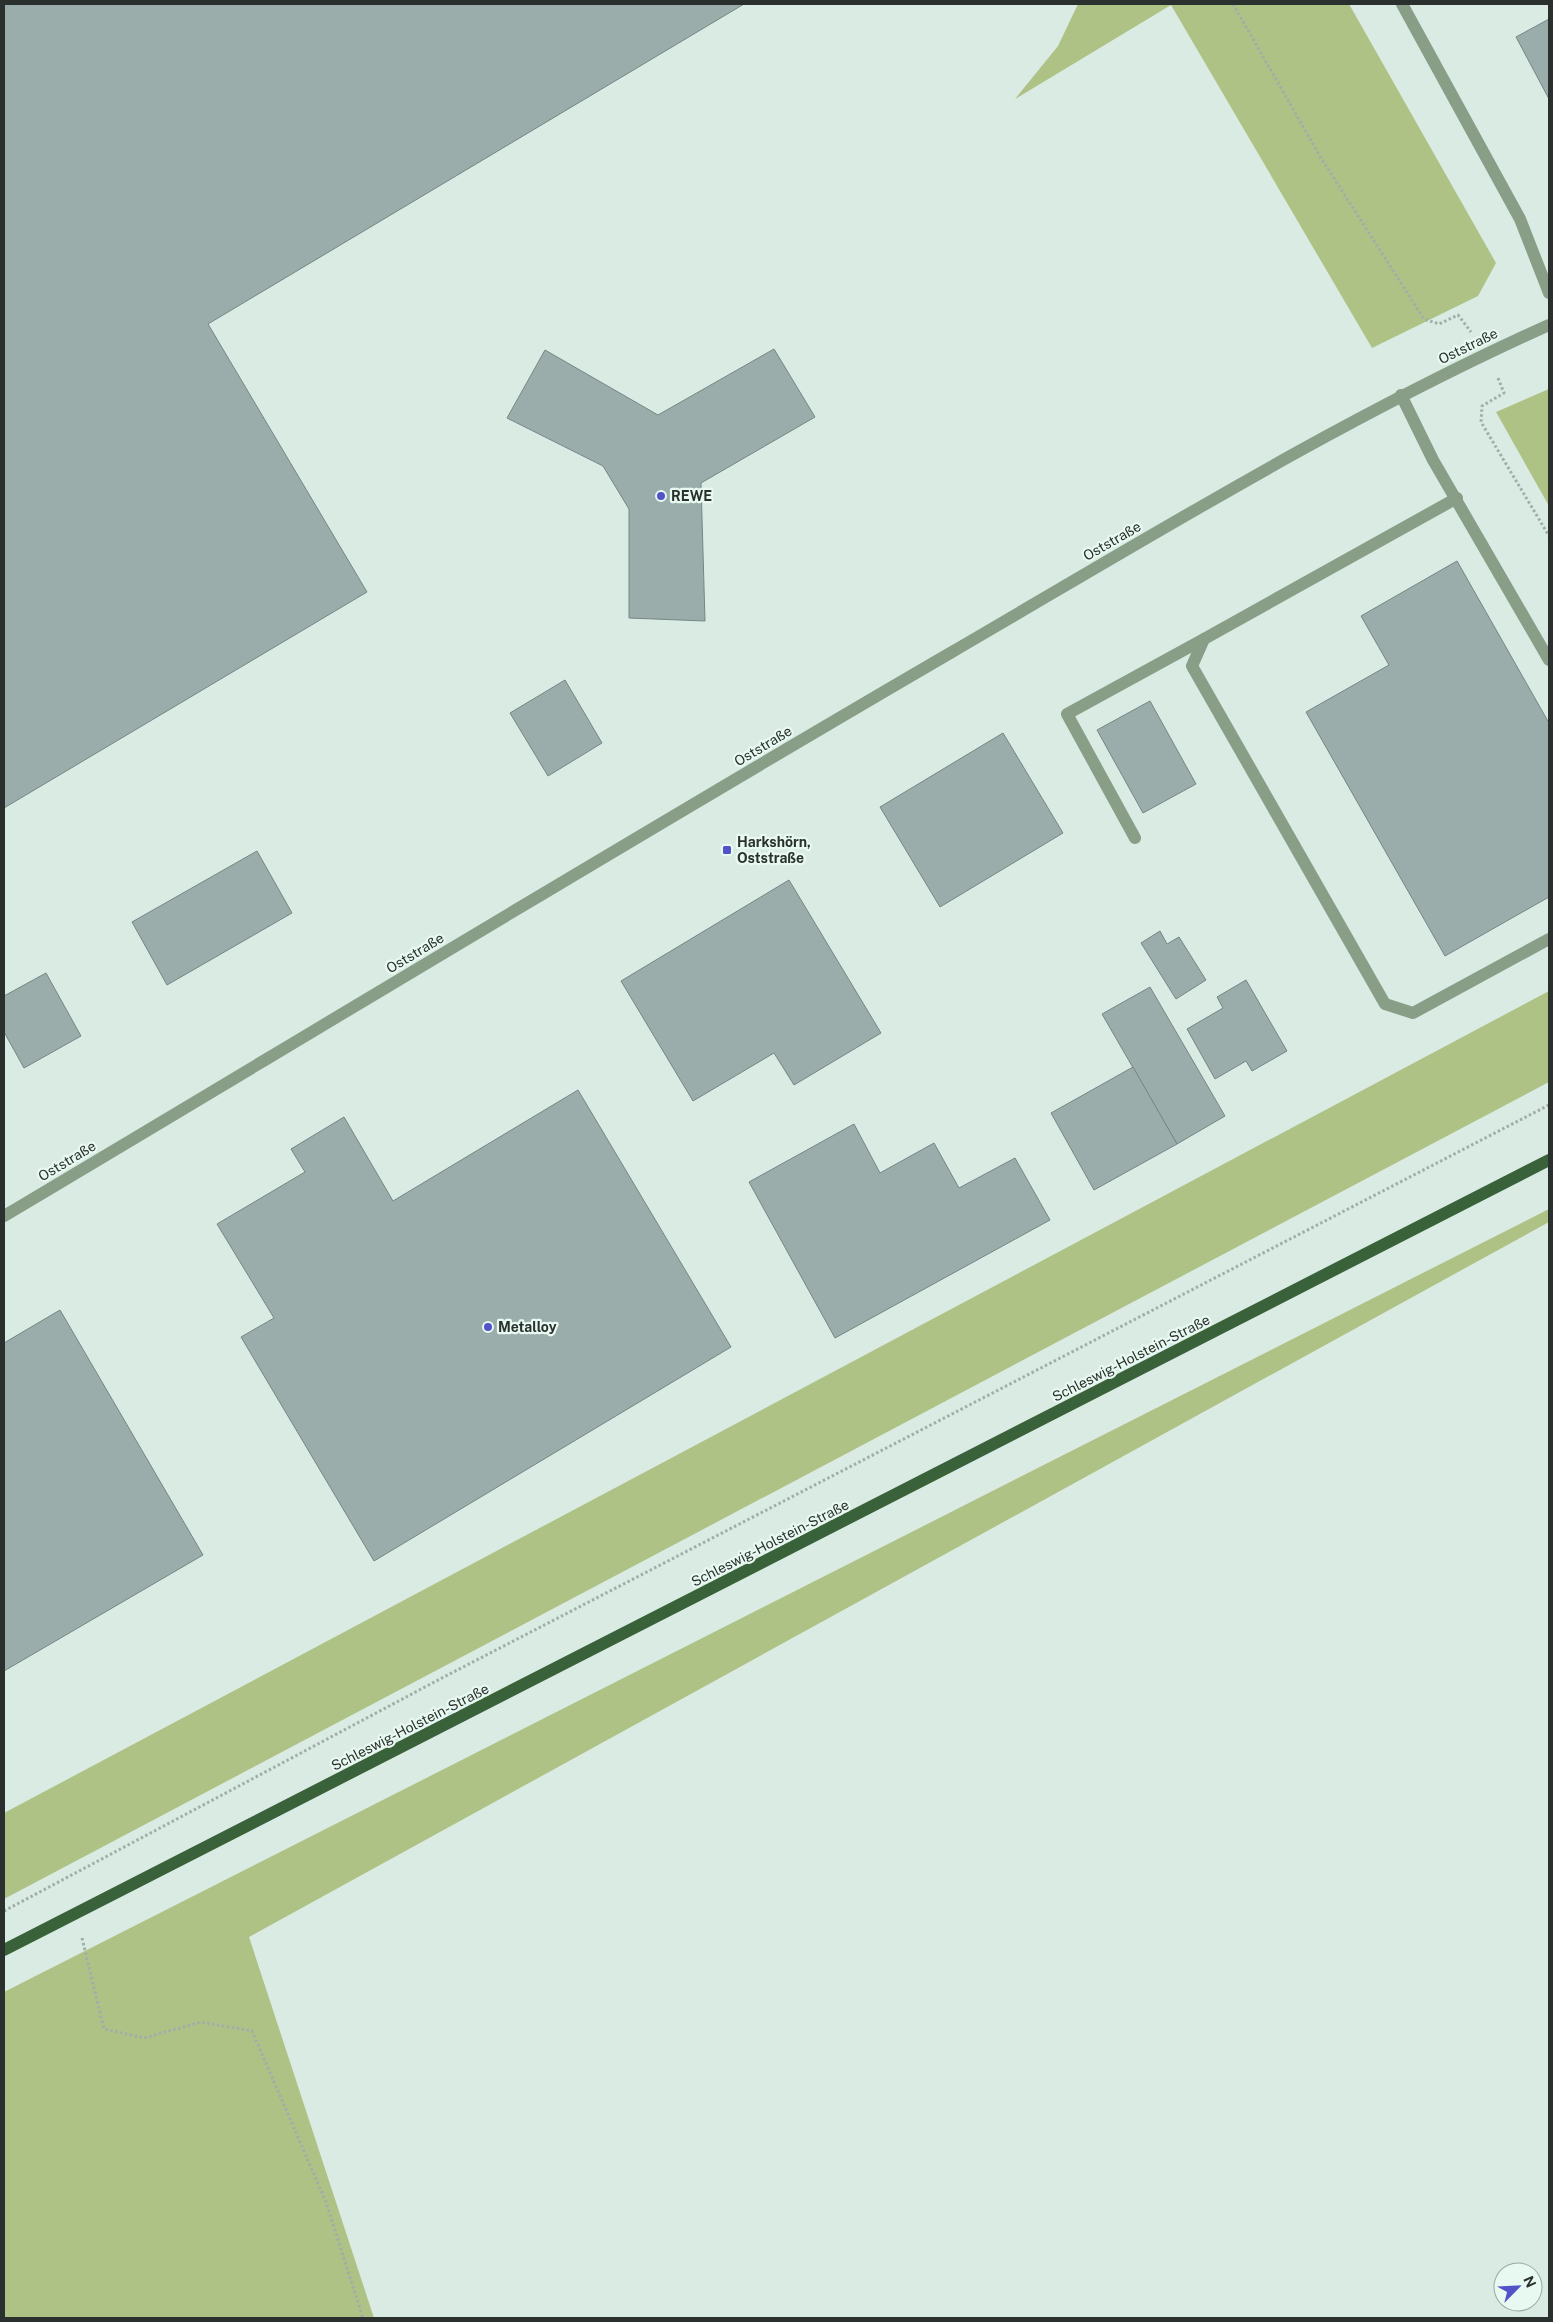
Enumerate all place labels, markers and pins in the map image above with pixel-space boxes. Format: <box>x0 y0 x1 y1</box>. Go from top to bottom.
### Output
place label: REWE <box>671 488 712 504</box>
marker: REWE <box>655 490 667 502</box>
place label: Harkshörn, Oststraße <box>737 834 811 866</box>
marker: Harkshörn, Oststraße <box>721 844 733 856</box>
place label: Metalloy <box>498 1319 557 1335</box>
marker: Metalloy <box>482 1321 494 1333</box>

